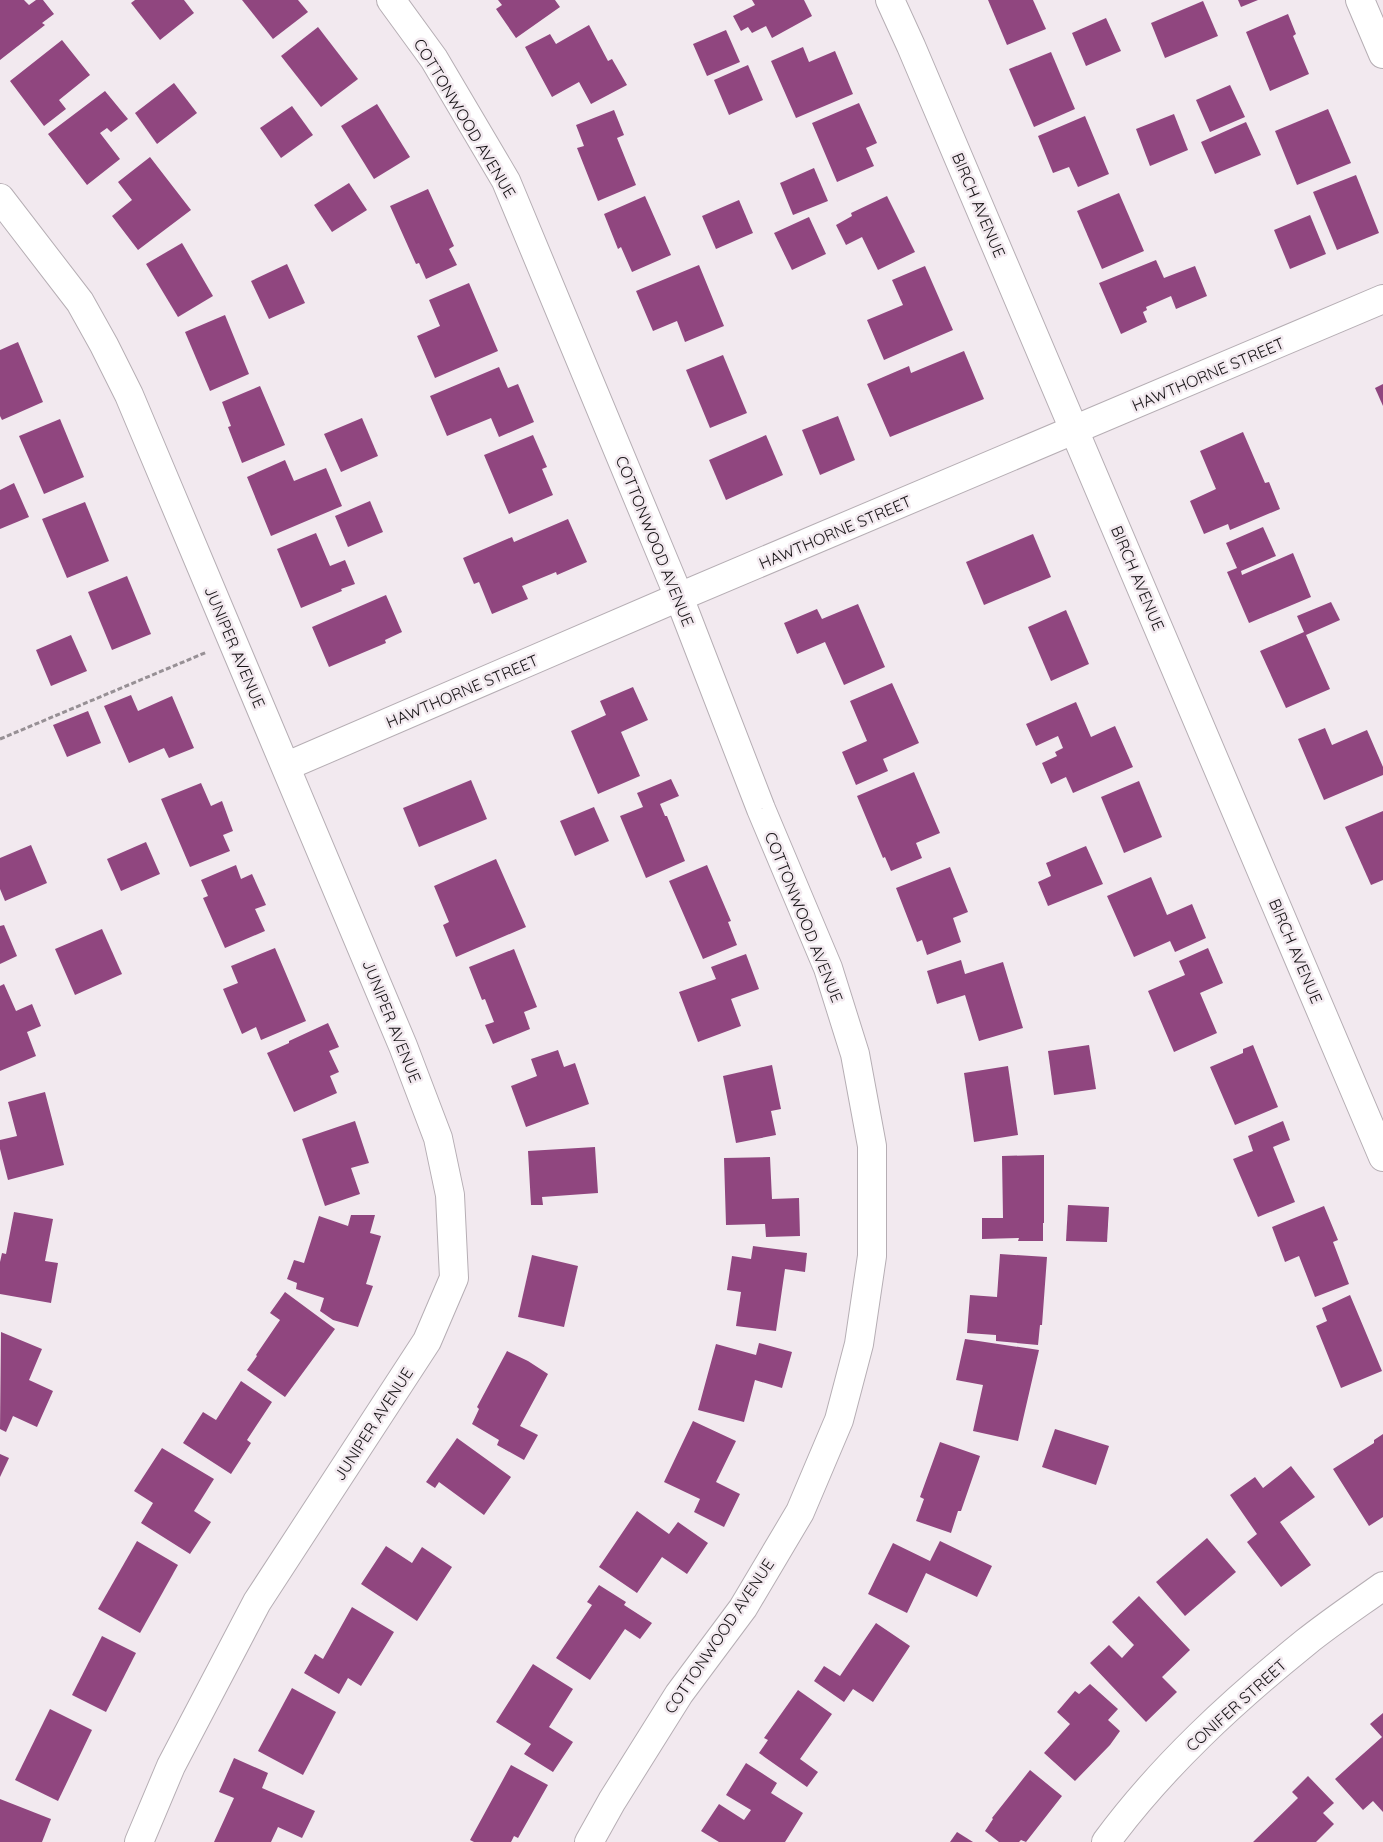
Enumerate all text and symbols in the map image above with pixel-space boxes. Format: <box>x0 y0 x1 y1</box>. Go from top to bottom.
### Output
street label: COTTONWOOD AVENUE <box>409 35 521 201</box>
street label: BIRCH AVENUE <box>948 150 1010 260</box>
street label: HAWTHORNE STREET <box>1129 333 1288 415</box>
street label: COTTONWOOD AVENUE <box>612 453 698 629</box>
street label: HAWTHORNE STREET <box>756 491 915 573</box>
street label: BIRCH AVENUE <box>1107 523 1169 633</box>
street label: JUNIPER AVENUE <box>200 583 270 711</box>
street label: HAWTHORNE STREET <box>383 650 542 732</box>
street label: COTTONWOOD AVENUE <box>761 829 847 1005</box>
street label: BIRCH AVENUE <box>1265 896 1327 1006</box>
street label: JUNIPER AVENUE <box>358 957 426 1085</box>
street label: JUNIPER AVENUE <box>329 1364 417 1484</box>
street label: COTTONWOOD AVENUE <box>660 1555 778 1717</box>
street label: CONIFER STREET <box>1181 1654 1291 1756</box>

